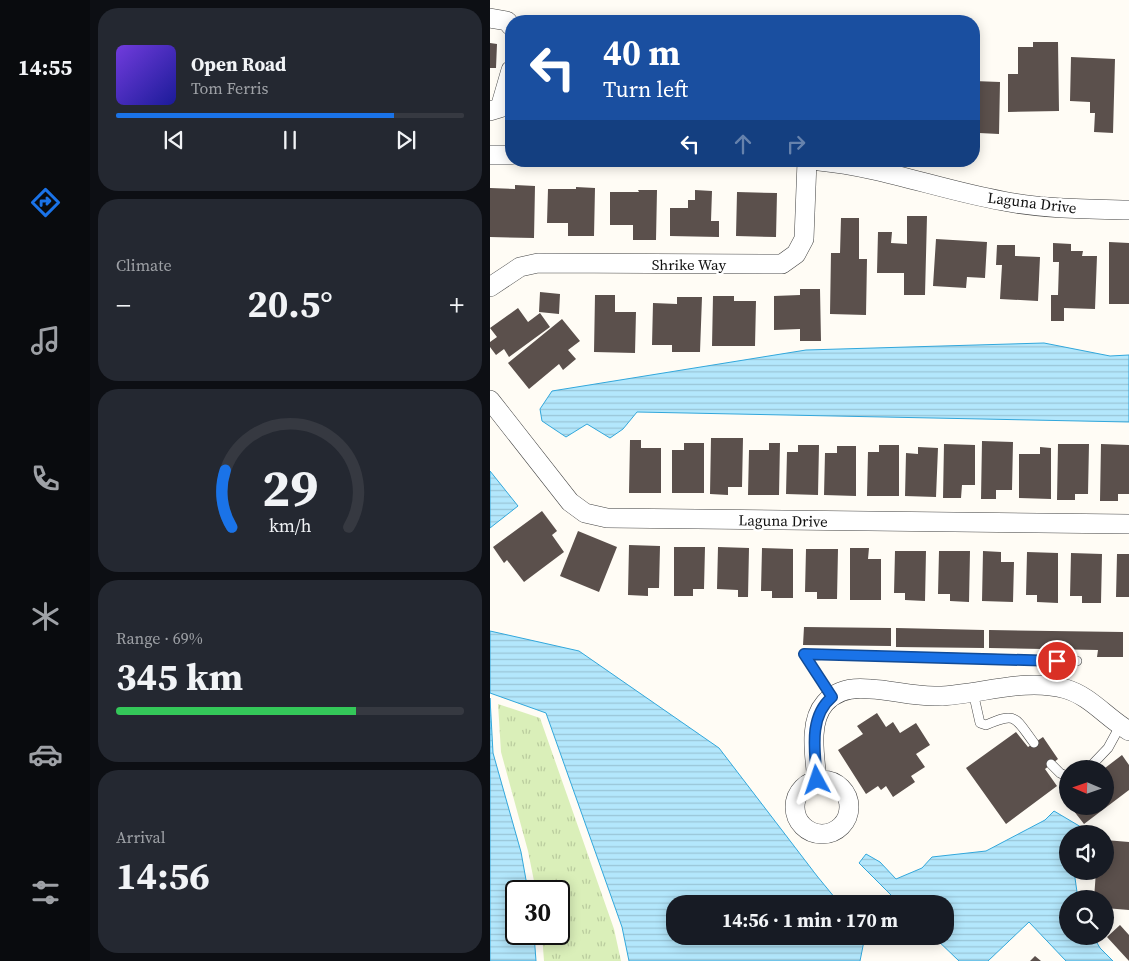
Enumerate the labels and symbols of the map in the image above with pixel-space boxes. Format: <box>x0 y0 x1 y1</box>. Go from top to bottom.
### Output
street label: Laguna Drive <box>986 187 1078 218</box>
street label: Shrike Way <box>652 254 727 275</box>
street label: Laguna Drive <box>738 509 828 532</box>
pin <box>1036 640 1078 682</box>
position arrow <box>790 753 842 805</box>
north arrow <box>1059 760 1114 815</box>
speed limit sign: 30 <box>505 880 570 945</box>

